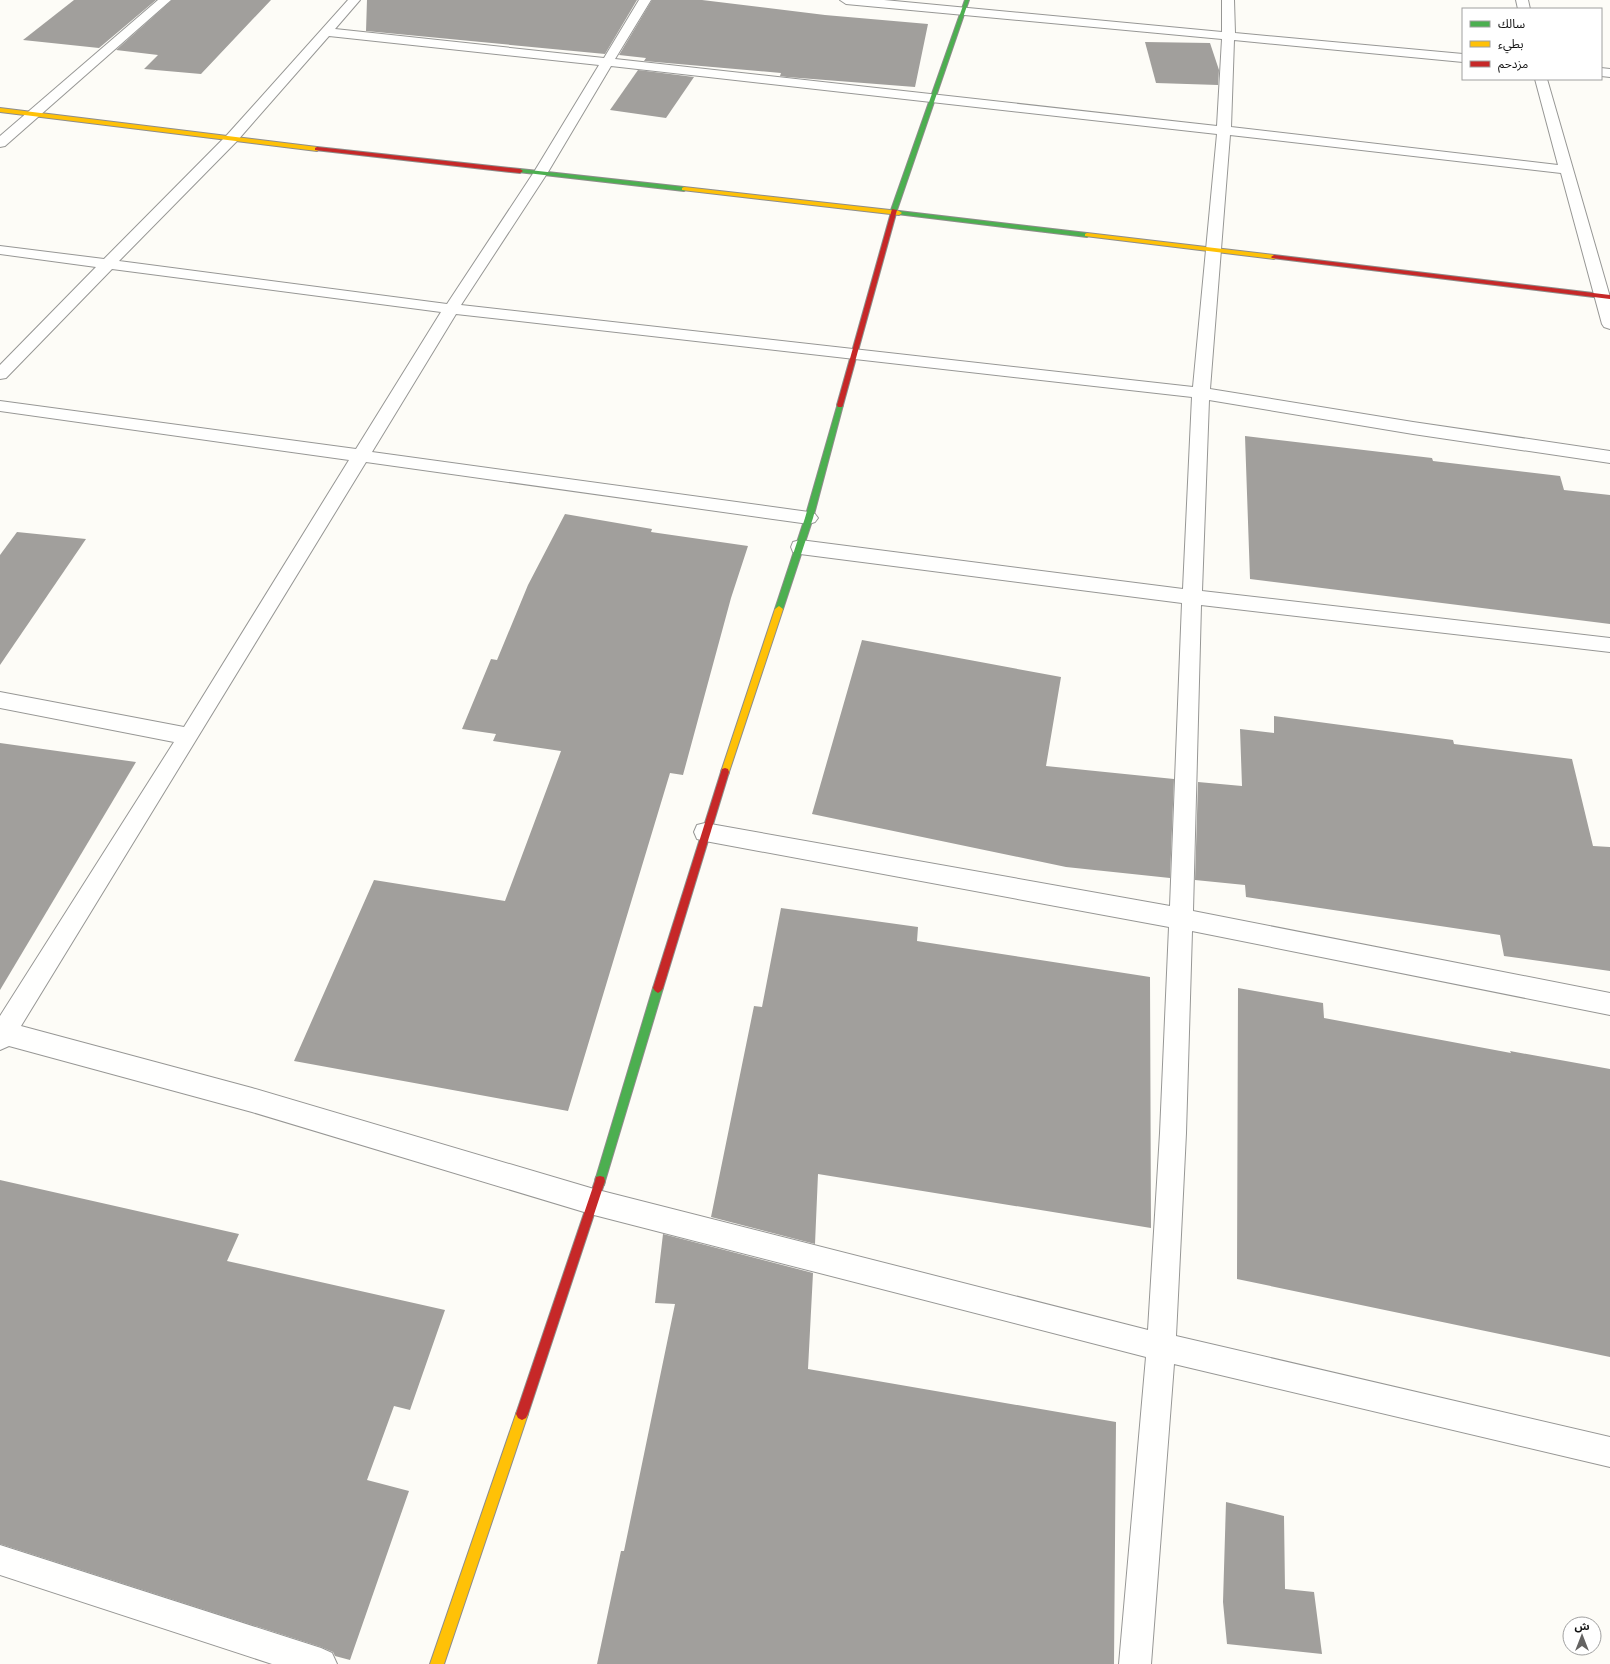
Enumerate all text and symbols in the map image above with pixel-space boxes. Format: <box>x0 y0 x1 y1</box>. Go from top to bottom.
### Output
legend <box>1462 8 1602 80</box>
text: سالك <box>1498 17 1525 31</box>
text: بطيء <box>1498 37 1524 54</box>
text: مزدحم <box>1498 57 1528 73</box>
north arrow <box>1562 1616 1602 1656</box>
text: ش <box>1574 1620 1590 1633</box>

